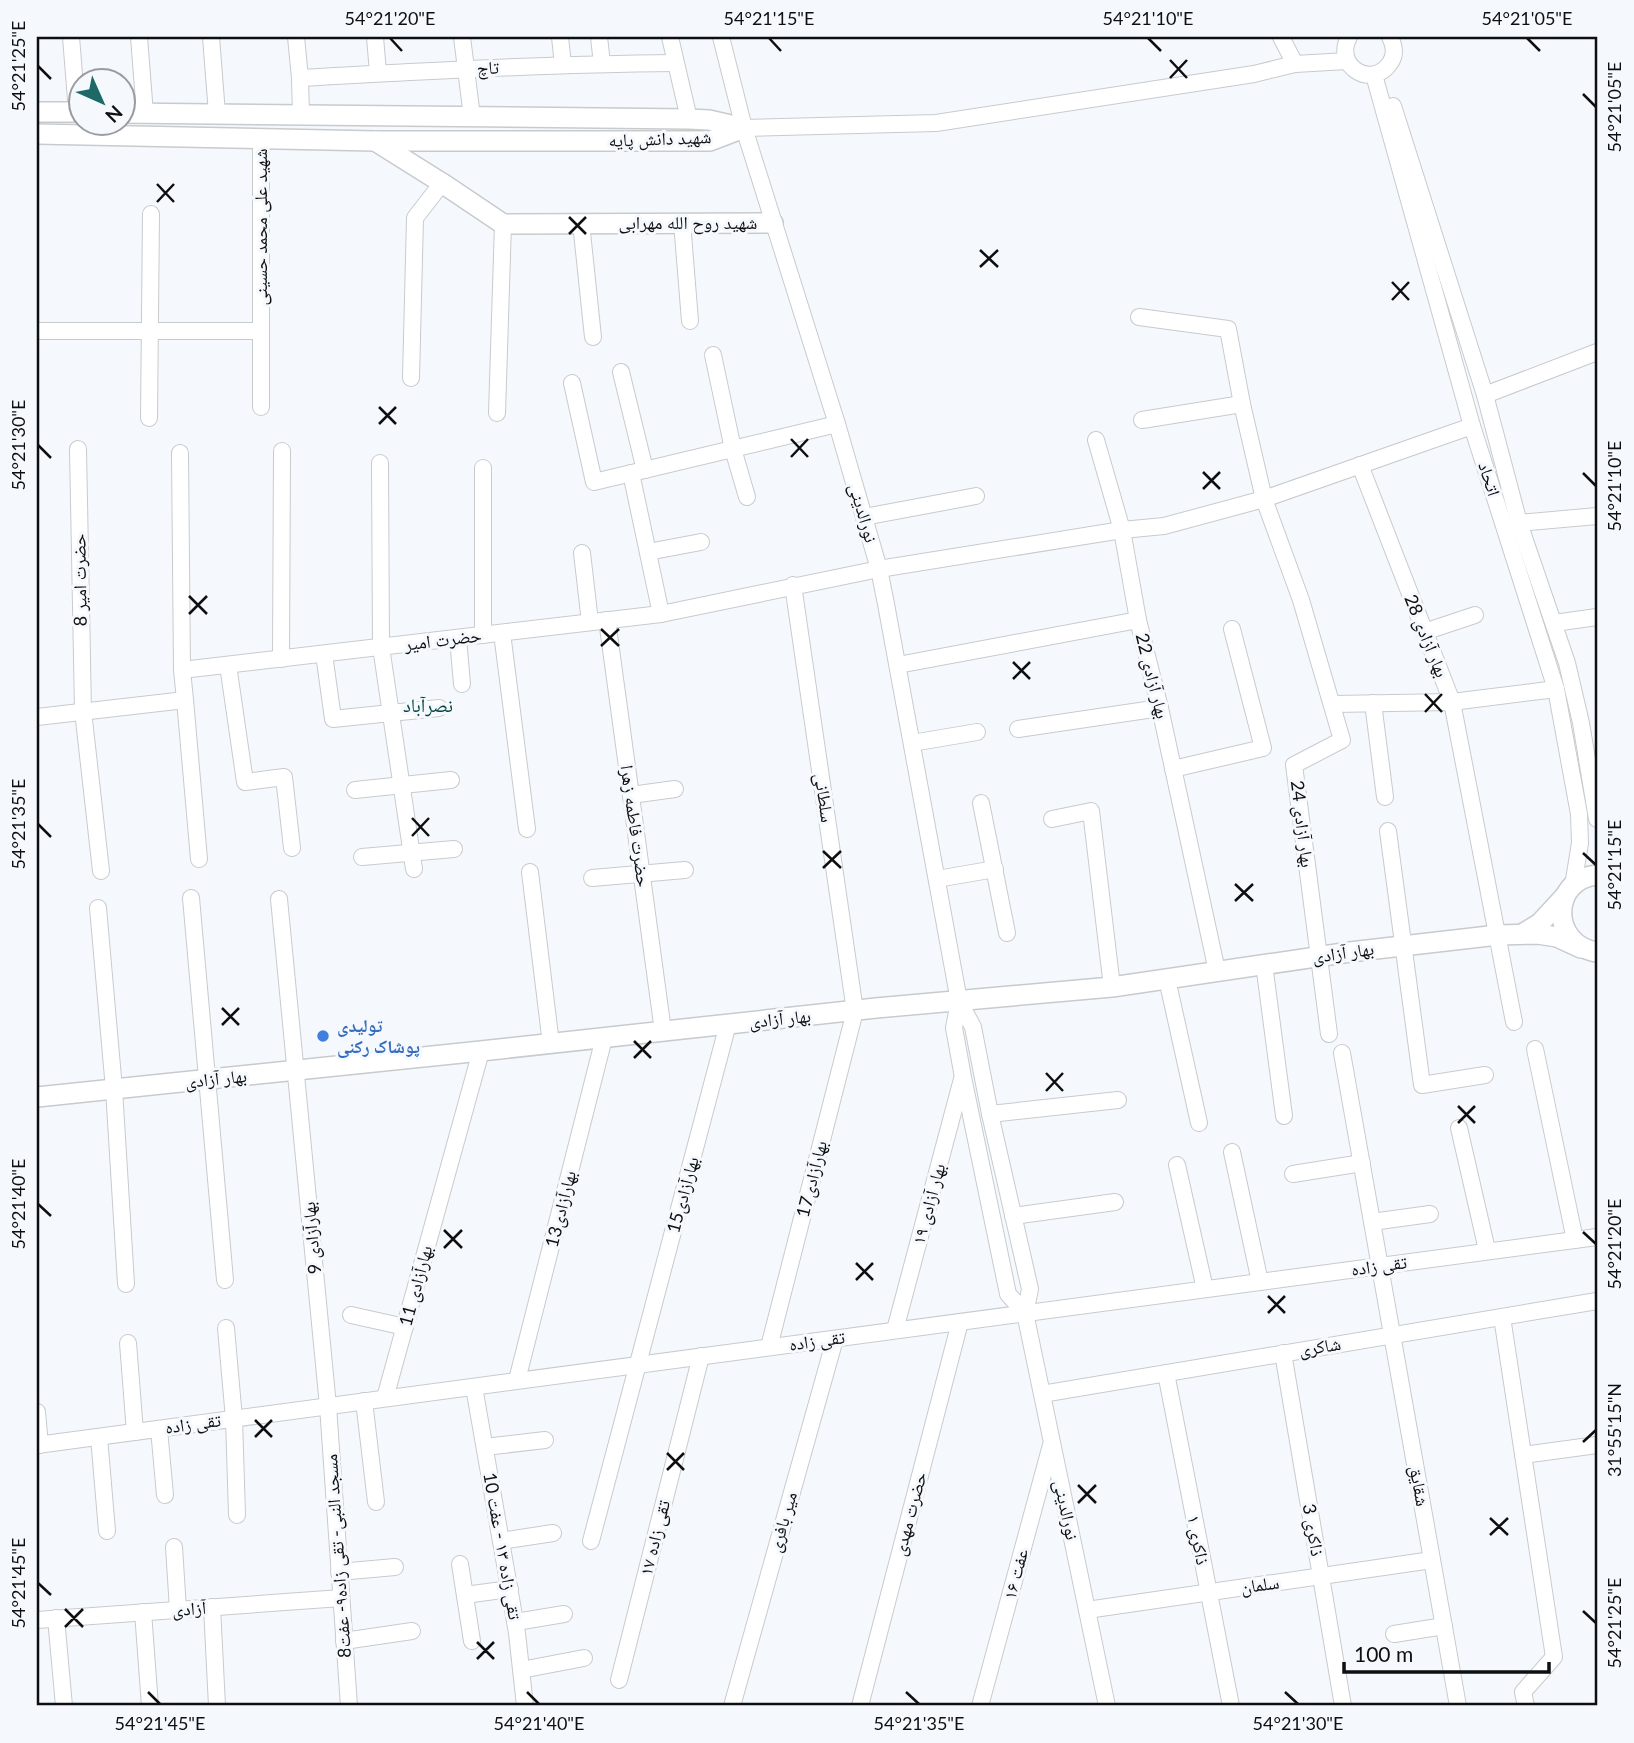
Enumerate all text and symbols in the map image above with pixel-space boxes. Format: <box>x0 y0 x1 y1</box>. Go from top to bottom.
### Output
text: 54°21'20"E <box>345 7 435 29</box>
text: 54°21'15"E <box>724 7 814 29</box>
text: 54°21'10"E <box>1103 7 1193 29</box>
text: 54°21'05"E <box>1482 7 1572 29</box>
text: 54°21'25"E <box>7 21 29 111</box>
street label: تاچ <box>476 56 500 80</box>
text: 54°21'05"E <box>1603 62 1625 152</box>
north arrow <box>66 66 136 136</box>
text: N <box>101 101 128 128</box>
street label: شهید دانش پایه <box>608 125 712 152</box>
street label: شهید علی محمد حسینی <box>249 148 272 306</box>
street label: شهید روح الله مهرابی <box>619 211 757 235</box>
text: 54°21'30"E <box>7 400 29 490</box>
text: 54°21'10"E <box>1603 441 1625 531</box>
street label: اتحاد <box>1474 459 1506 498</box>
street label: نورالدینی <box>844 480 883 545</box>
street label: حضرت امیر 8 <box>67 534 91 626</box>
street label: بهار آزادی 28 <box>1399 591 1454 681</box>
street label: حضرت امیر <box>402 623 483 655</box>
street label: بهار آزادی 22 <box>1131 631 1174 721</box>
district label: نصرآباد <box>403 693 453 717</box>
street label: حضرت فاطمه زهرا <box>617 763 655 888</box>
street label: سلطانی <box>810 772 839 824</box>
text: 54°21'35"E <box>7 779 29 869</box>
street label: بهار آزادی 24 <box>1286 779 1319 869</box>
text: 54°21'15"E <box>1603 820 1625 910</box>
street label: بهار آزادی <box>1311 937 1375 968</box>
street label: بهار آزادی <box>748 1004 812 1033</box>
place label: تولیدی پوشاک رکنی <box>337 1014 420 1058</box>
marker: تولیدی پوشاک رکنی <box>315 1028 331 1044</box>
street label: بهار آزادی <box>184 1064 248 1093</box>
street label: بهارآزادی17 <box>791 1138 832 1220</box>
street label: بهارآزادی15 <box>661 1154 704 1236</box>
text: 54°21'40"E <box>7 1159 29 1249</box>
street label: بهار آزادی ۱۹ <box>907 1161 950 1247</box>
street label: بهارآزادی13 <box>540 1168 581 1250</box>
text: 54°21'20"E <box>1603 1199 1625 1289</box>
street label: بهارآزادی 9 <box>297 1201 326 1275</box>
street label: بهارآزادی 11 <box>394 1243 437 1329</box>
street label: تقی زاده <box>1350 1250 1408 1281</box>
street label: تقی زاده <box>788 1325 846 1356</box>
street label: شاکری <box>1297 1332 1343 1361</box>
text: 31°55'15"N <box>1603 1383 1625 1477</box>
street label: تقی زاده <box>164 1408 222 1439</box>
street label: مسجد النبی- تقی زاده۹- عفت8 <box>319 1453 356 1659</box>
street label: شقایق <box>1405 1464 1434 1508</box>
street label: حضرت مهدی <box>887 1469 932 1558</box>
street label: تقی زاده ۱۳ - عفت 10 <box>478 1471 527 1621</box>
street label: نورالدینی <box>1049 1478 1084 1542</box>
street label: میر بافری <box>763 1489 802 1555</box>
street label: تقی زاده ۱۷ <box>634 1498 675 1578</box>
street label: ذاکری 3 <box>1298 1502 1329 1558</box>
street label: ذاکری ۱ <box>1182 1513 1215 1567</box>
text: 54°21'45"E <box>7 1538 29 1628</box>
street label: عفت ۱۶ <box>998 1546 1032 1601</box>
street label: سلمان <box>1239 1570 1281 1599</box>
text: 54°21'25"E <box>1603 1578 1625 1668</box>
street label: آزادی <box>171 1596 207 1621</box>
scale bar <box>1344 1631 1548 1675</box>
text: 100 m <box>1354 1641 1413 1666</box>
text: 54°21'45"E <box>115 1712 205 1734</box>
text: 54°21'40"E <box>494 1712 584 1734</box>
text: 54°21'35"E <box>874 1712 964 1734</box>
text: 54°21'30"E <box>1253 1712 1343 1734</box>

